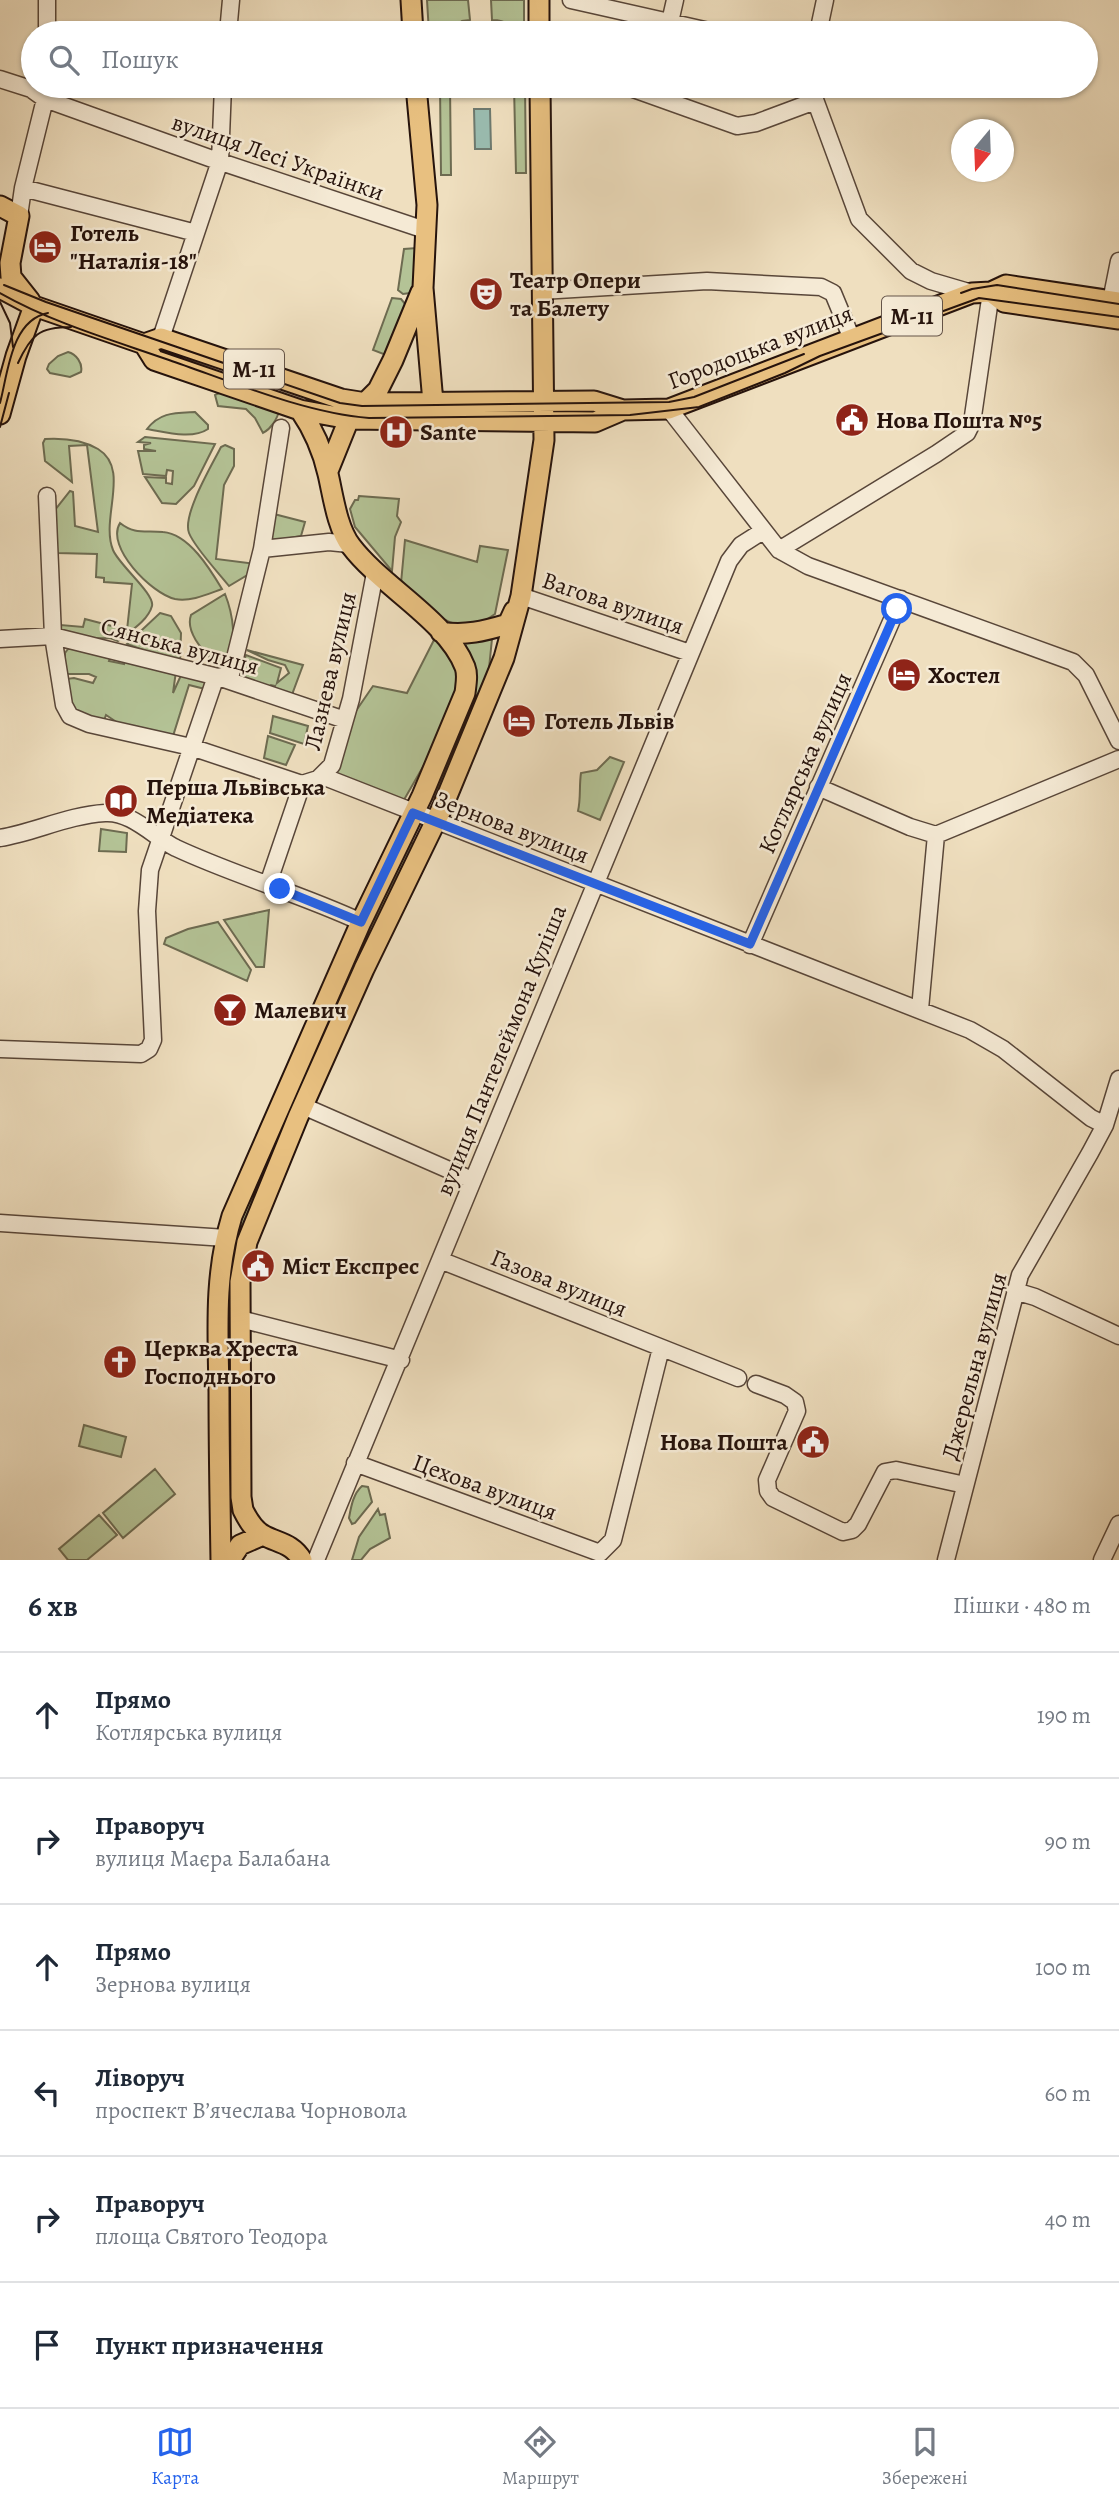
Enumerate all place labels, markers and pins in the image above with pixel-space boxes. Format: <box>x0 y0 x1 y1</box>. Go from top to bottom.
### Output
place label: Готель "Наталія-18" <box>70 217 197 277</box>
hotel icon: Готель "Наталія-18" <box>26 228 64 266</box>
place label: Театр Опери та Балету <box>510 264 641 324</box>
theatre icon: Театр Опери та Балету <box>467 275 505 313</box>
public building icon: Нова Пошта №5 <box>833 401 871 439</box>
place label: Нова Пошта №5 <box>876 404 1042 436</box>
hospital icon: Sante <box>377 413 415 451</box>
place label: Sante <box>420 416 477 448</box>
hotel icon: Хостел <box>885 656 923 694</box>
place label: Хостел <box>928 659 1000 691</box>
hotel icon: Готель Львів <box>500 702 538 740</box>
place label: Готель Львів <box>544 705 674 737</box>
place label: Перша Львівська Медіатека <box>146 771 326 831</box>
library icon: Перша Львівська Медіатека <box>102 782 140 820</box>
bar icon: Малевич <box>211 991 249 1029</box>
place label: Малевич <box>254 994 347 1026</box>
public building icon: Міст Експрес <box>239 1247 277 1285</box>
place label: Міст Експрес <box>282 1250 419 1282</box>
place label: Церква Хреста Господнього <box>144 1332 299 1392</box>
church icon: Церква Хреста Господнього <box>101 1343 139 1381</box>
public building icon: Нова Пошта <box>794 1423 832 1461</box>
place label: Нова Пошта <box>660 1426 789 1458</box>

